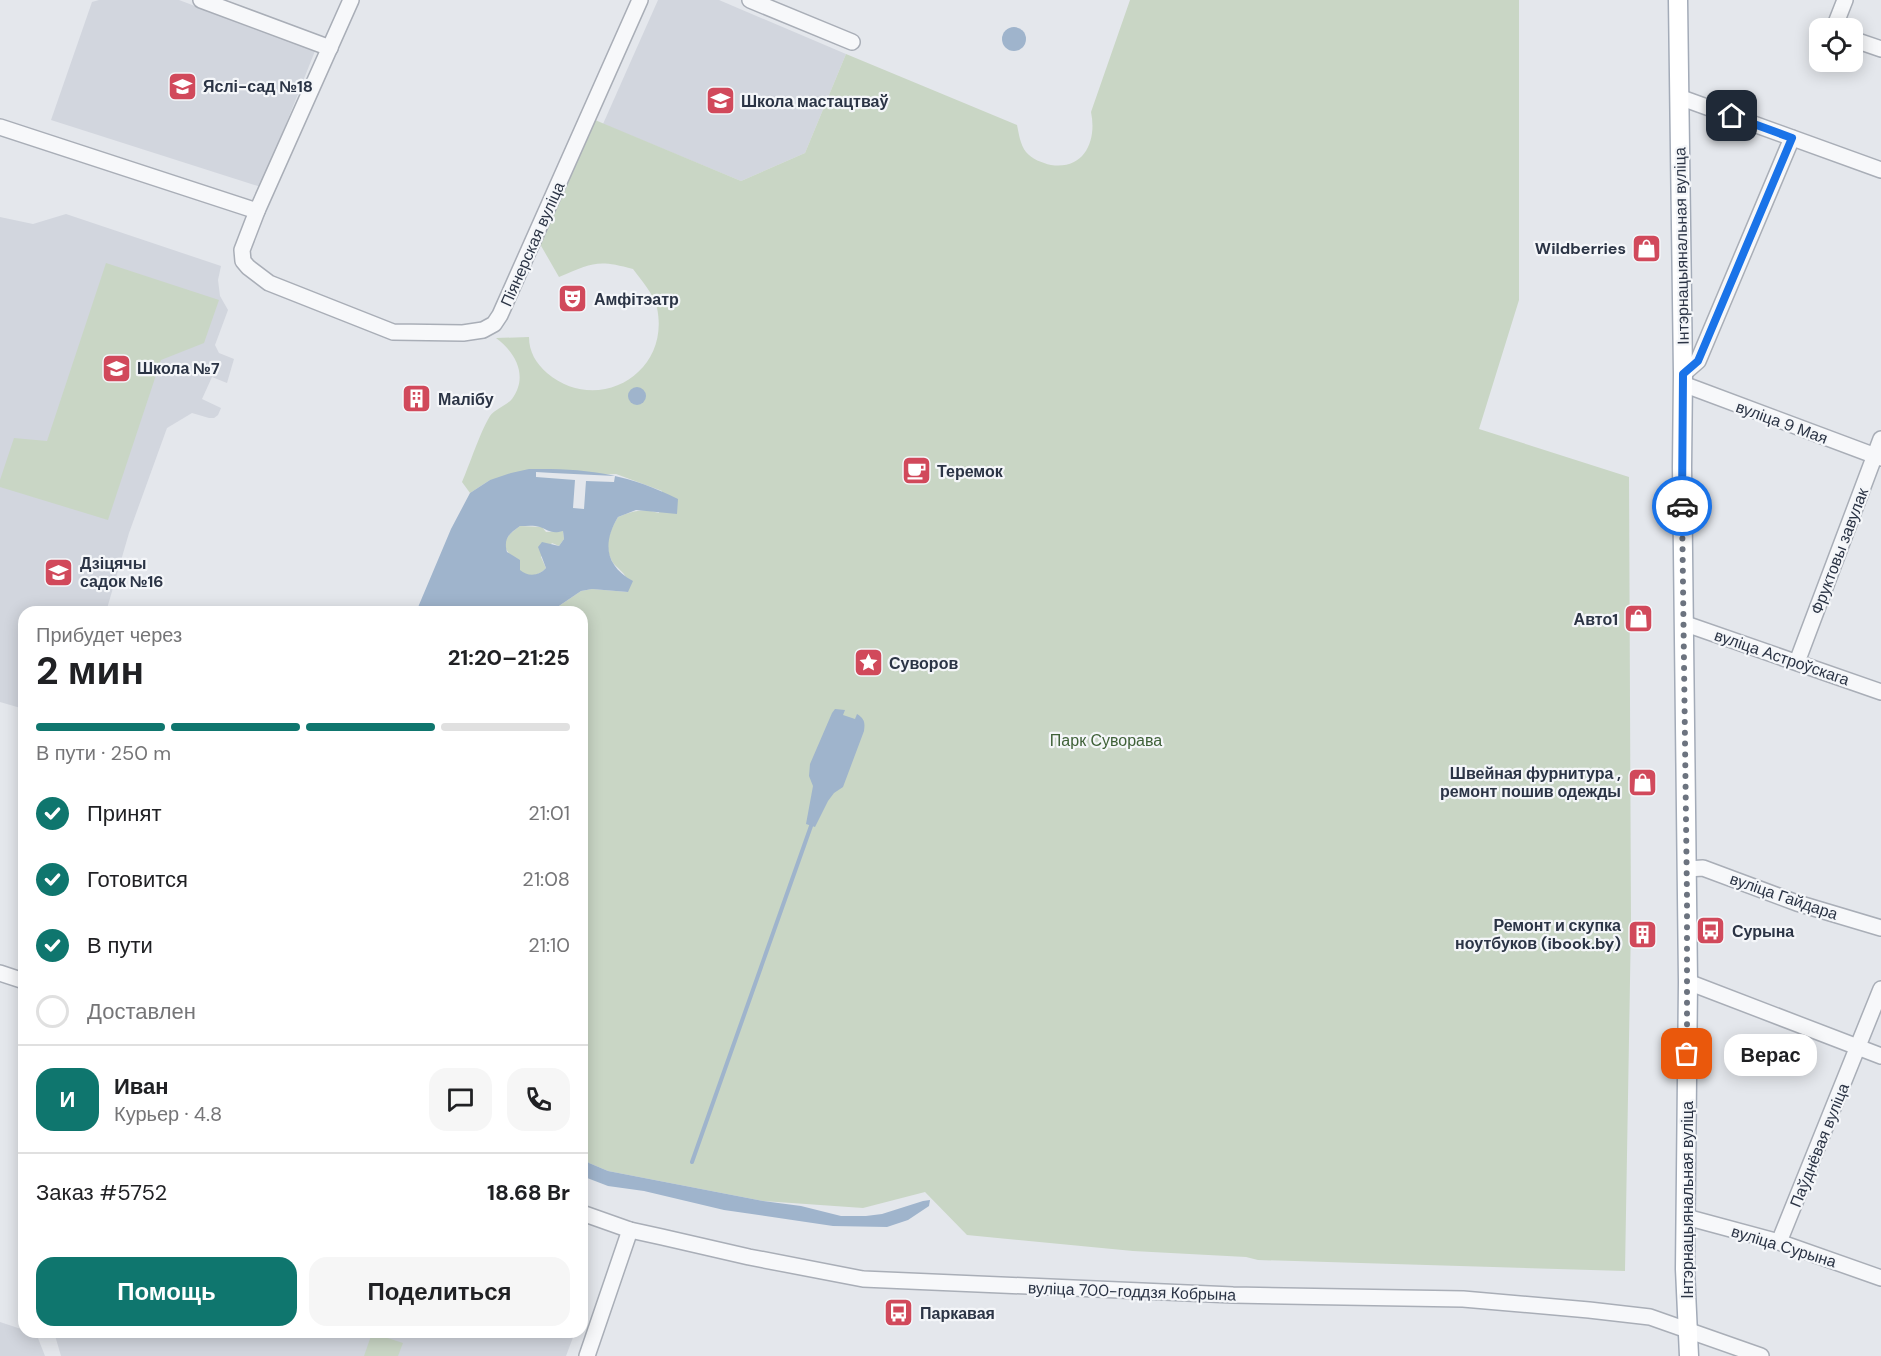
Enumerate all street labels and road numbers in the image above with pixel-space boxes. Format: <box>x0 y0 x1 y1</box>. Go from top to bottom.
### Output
street label: Інтэрнацыянальная вуліца <box>1669 147 1694 345</box>
street label: Піянерская вуліца <box>496 179 569 310</box>
street label: вуліца 9 Мая <box>1733 396 1831 449</box>
street label: Фруктовы завулак <box>1806 484 1874 617</box>
street label: вуліца Астроўскага <box>1712 625 1852 690</box>
street label: вуліца Гайдара <box>1727 868 1841 925</box>
street label: Паўднёвая вуліца <box>1785 1080 1854 1210</box>
street label: Інтэрнацыянальная вуліца <box>1677 1101 1698 1299</box>
street label: вуліца Сурына <box>1729 1221 1839 1272</box>
street label: вуліца 700-годдзя Кобрына <box>1027 1277 1237 1306</box>

